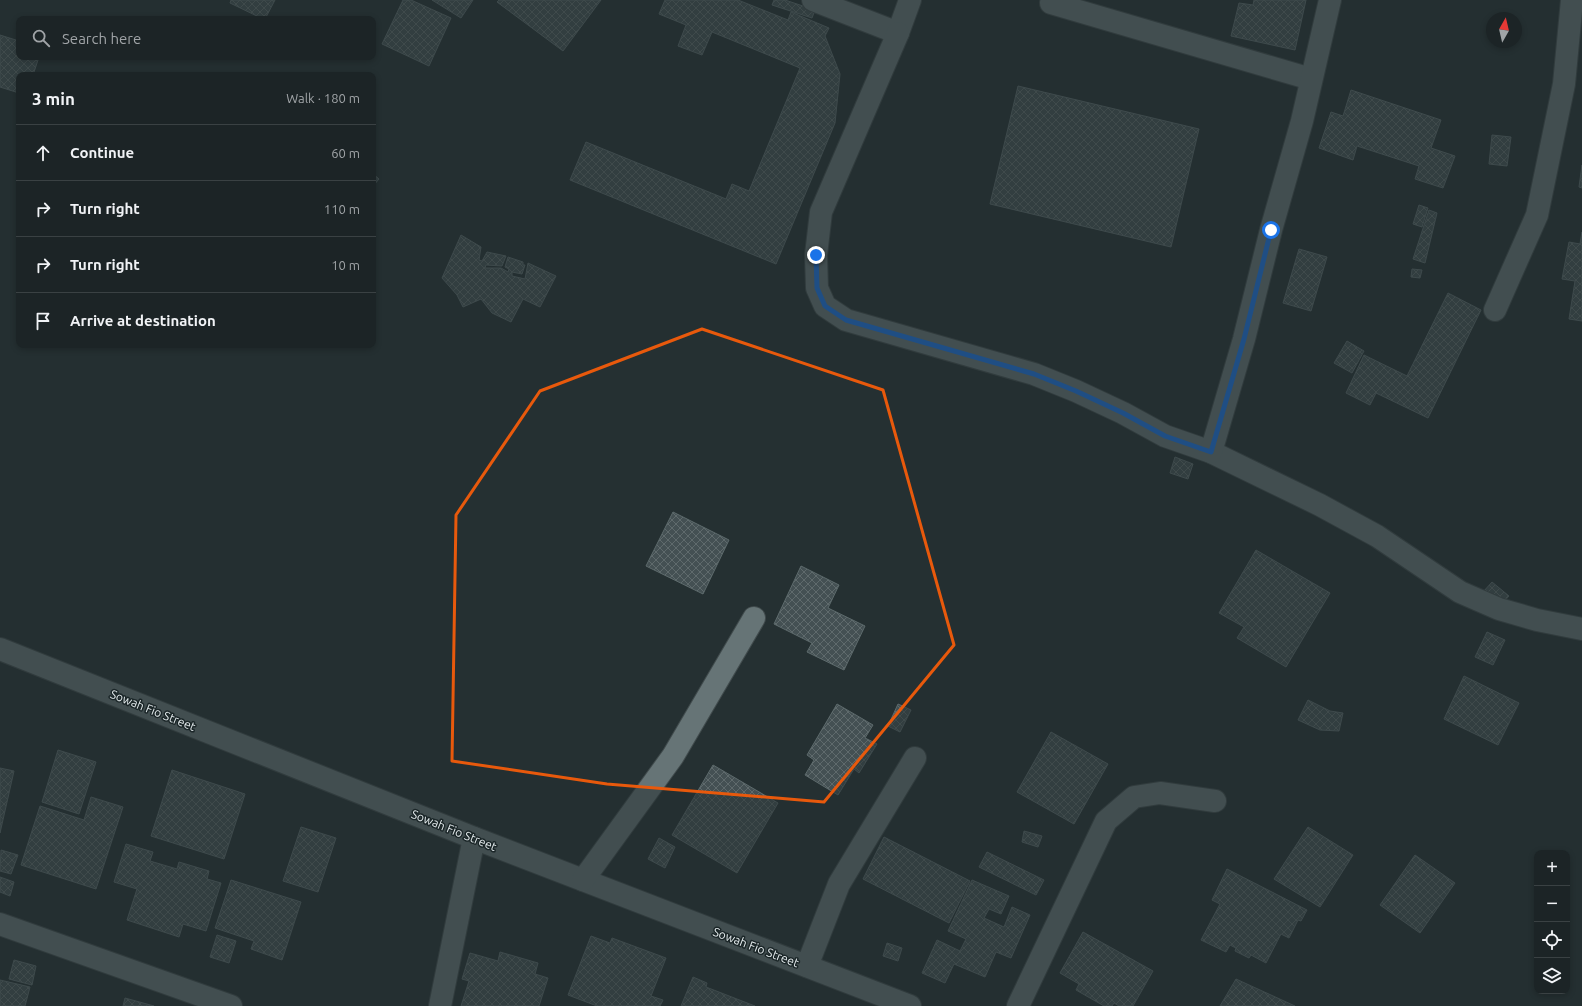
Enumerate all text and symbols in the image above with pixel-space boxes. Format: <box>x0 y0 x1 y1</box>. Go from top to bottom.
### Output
north arrow <box>1486 12 1522 48</box>
search box <box>16 16 376 60</box>
icon: search <box>30 27 52 49</box>
text: Search here <box>62 30 141 47</box>
text: 3 min <box>32 89 75 108</box>
text: Walk · 180 m <box>286 91 360 105</box>
icon: ahead <box>32 142 54 164</box>
text: Continue <box>70 144 134 161</box>
text: 60 m <box>331 146 360 160</box>
icon: right <box>32 198 54 220</box>
text: Turn right <box>70 200 140 217</box>
text: 110 m <box>324 202 360 216</box>
route start <box>1262 221 1280 239</box>
route end <box>807 246 825 264</box>
icon: right <box>32 254 54 276</box>
text: Turn right <box>70 256 140 273</box>
text: 10 m <box>331 258 360 272</box>
icon: arrive <box>32 310 54 332</box>
text: Arrive at destination <box>70 312 216 329</box>
street label: Sowah Fio Street <box>108 687 198 733</box>
street label: Sowah Fio Street <box>409 807 499 853</box>
map controls <box>1534 850 1570 994</box>
button: + <box>1534 850 1570 886</box>
button: − <box>1534 886 1570 922</box>
button: locate <box>1534 922 1570 958</box>
street label: Sowah Fio Street <box>711 925 801 969</box>
button: layers <box>1534 958 1570 994</box>

